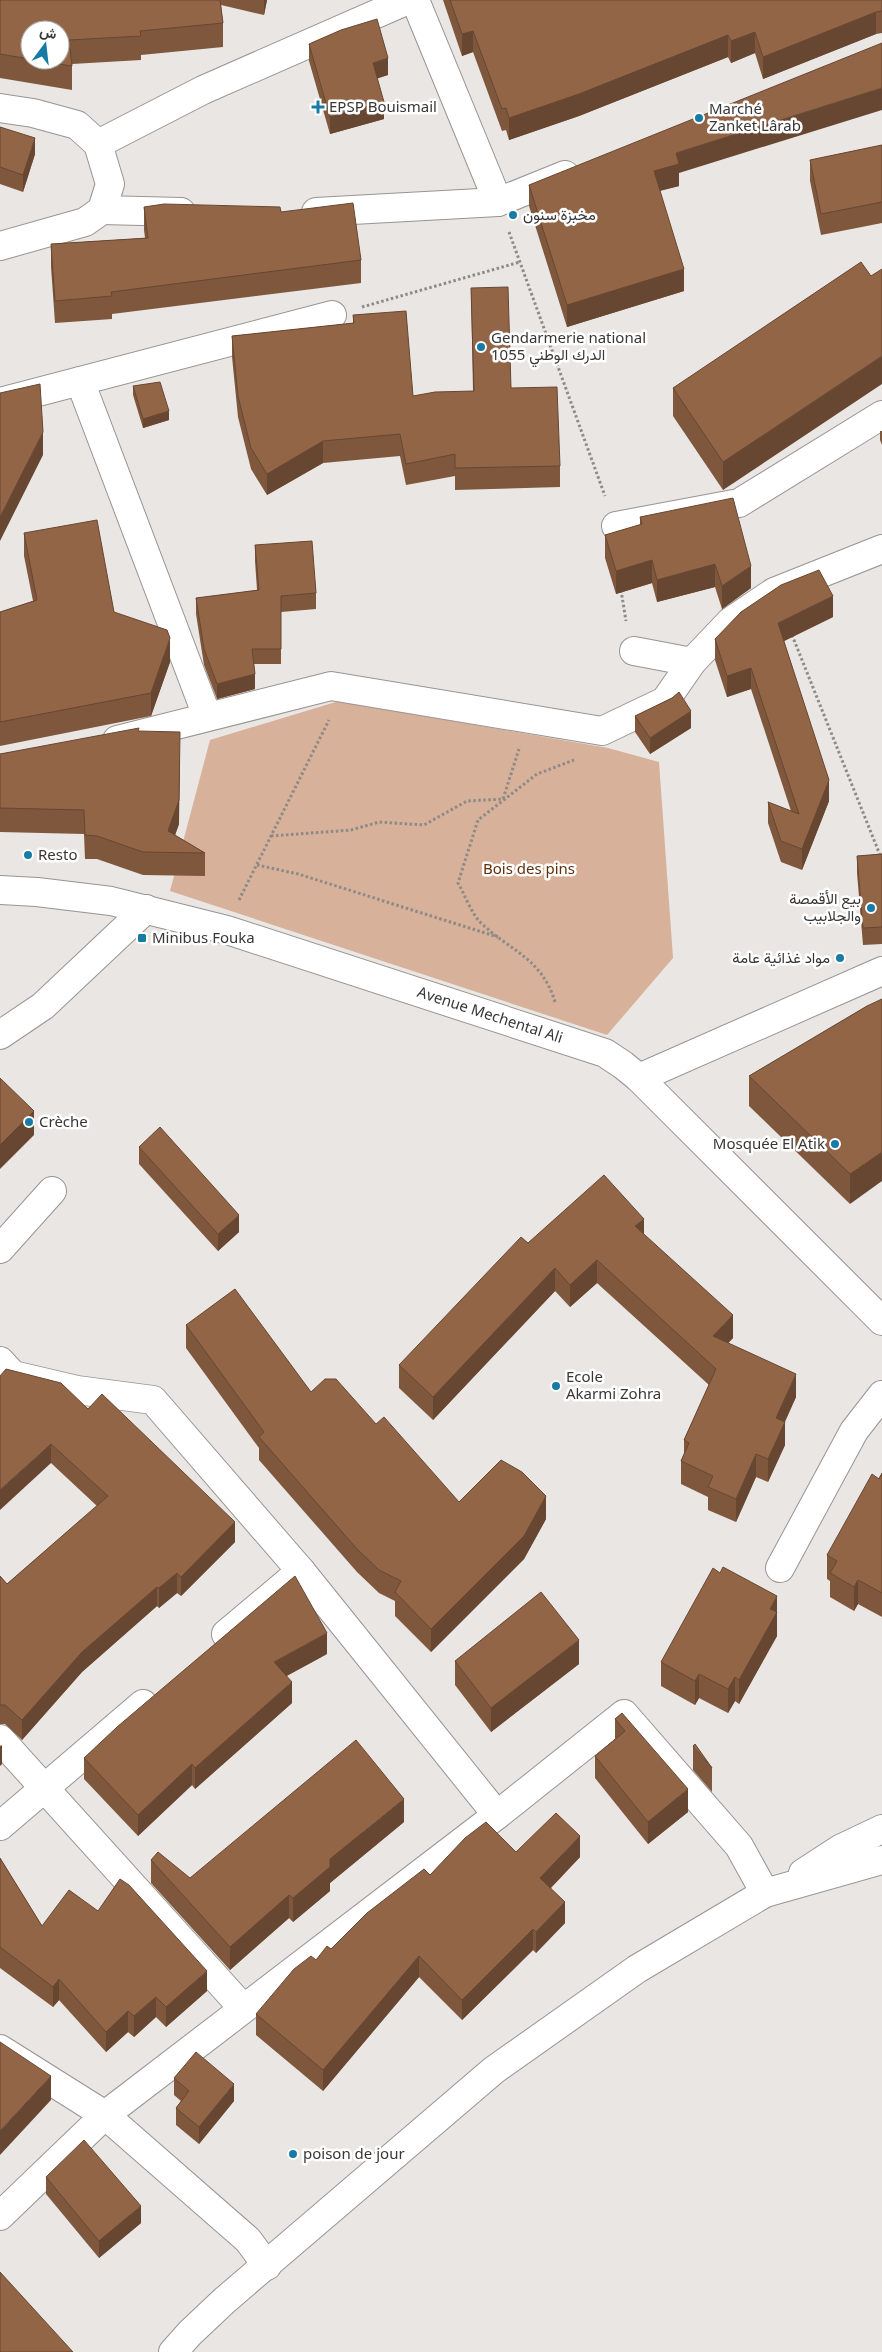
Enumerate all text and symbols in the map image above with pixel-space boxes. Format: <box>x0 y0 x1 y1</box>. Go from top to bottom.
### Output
north arrow <box>20 20 70 70</box>
text: ش <box>38 21 59 43</box>
place label: EPSP Bouismail <box>329 96 437 116</box>
place label: Marché Zanket Lârab <box>709 98 801 135</box>
marker: EPSP Bouismail <box>311 100 325 114</box>
marker: Marché Zanket Lârab <box>693 112 705 124</box>
place label: مخبزة سنون <box>523 204 596 224</box>
marker: مخبزة سنون <box>507 209 519 221</box>
place label: Gendarmerie national 1055 الدرك الوطني <box>491 327 646 368</box>
marker: Gendarmerie national 1055 الدرك الوطني <box>475 341 487 353</box>
place label: Resto <box>38 844 77 864</box>
marker: Resto <box>22 849 34 861</box>
park label: Bois des pins <box>483 858 575 878</box>
place label: بيع الأقمصة والجلابيب <box>789 888 861 925</box>
marker: بيع الأقمصة والجلابيب <box>865 902 877 914</box>
place label: Minibus Fouka <box>152 927 255 947</box>
marker: Minibus Fouka <box>136 932 148 944</box>
place label: مواد غذائية عامة <box>732 947 830 967</box>
marker: مواد غذائية عامة <box>834 952 846 964</box>
street label: Avenue Mechental Ali <box>415 981 566 1047</box>
place label: Crèche <box>39 1111 88 1131</box>
marker: Crèche <box>23 1116 35 1128</box>
place label: Mosquée El Atik <box>713 1133 825 1153</box>
marker: Mosquée El Atik <box>829 1138 841 1150</box>
place label: Ecole Akarmi Zohra <box>566 1366 661 1403</box>
marker: Ecole Akarmi Zohra <box>550 1380 562 1392</box>
place label: poison de jour <box>303 2143 405 2163</box>
marker: poison de jour <box>287 2148 299 2160</box>

